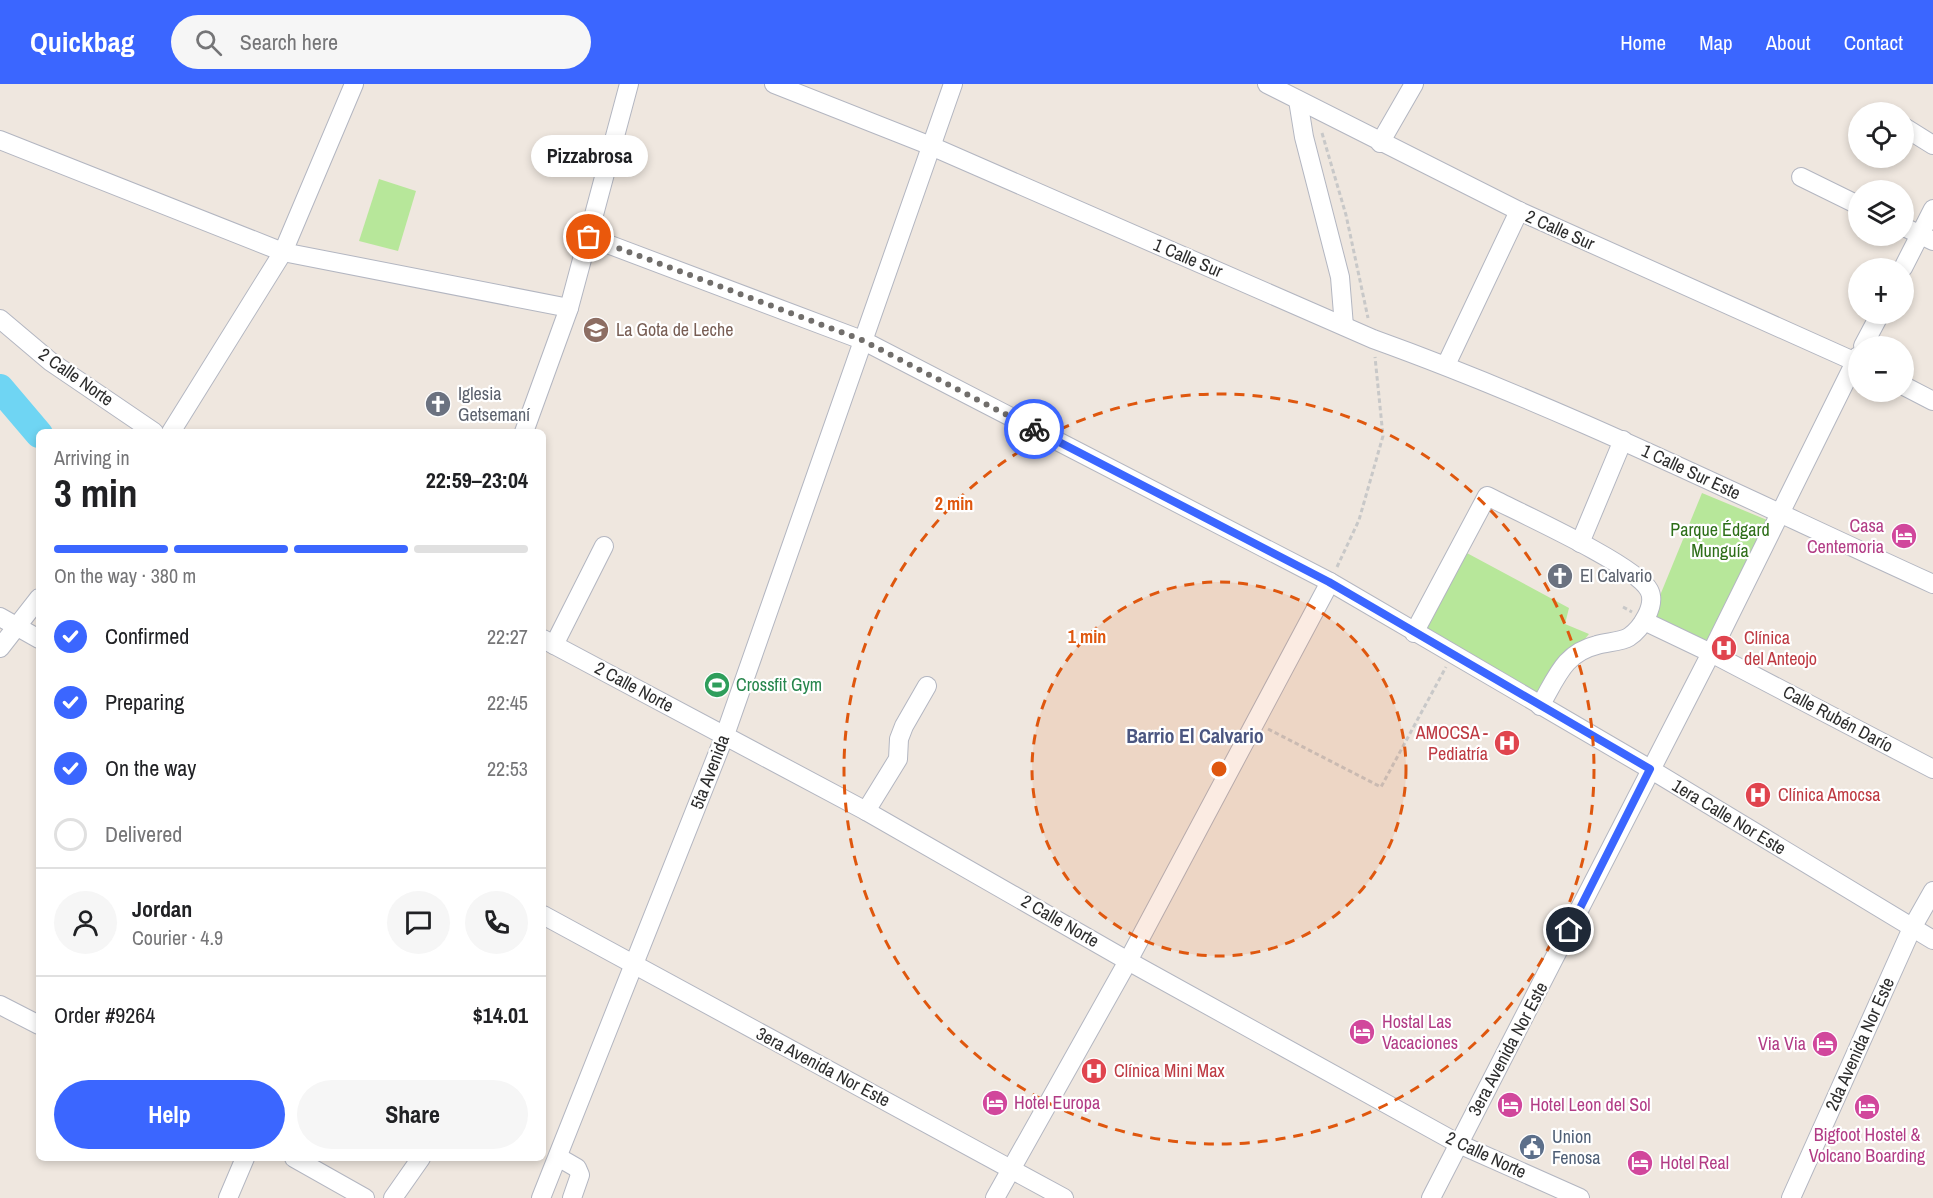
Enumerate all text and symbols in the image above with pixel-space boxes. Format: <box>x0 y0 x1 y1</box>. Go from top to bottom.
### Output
search box <box>171 15 591 69</box>
text: Quickbag <box>30 23 135 61</box>
icon: search <box>192 26 225 59</box>
text: Search here <box>240 27 338 57</box>
text: Home <box>1620 28 1666 57</box>
text: Map <box>1699 28 1733 57</box>
text: About <box>1766 28 1811 57</box>
text: Contact <box>1844 28 1903 57</box>
map controls <box>1848 102 1914 402</box>
button: locate <box>1848 102 1914 168</box>
callout: Pizzabrosa <box>530 135 648 177</box>
text: Pizzabrosa <box>547 142 632 169</box>
button: layers <box>1848 180 1914 246</box>
street label: 2 Calle Sur <box>1522 203 1599 256</box>
pin <box>563 211 614 262</box>
icon: bag <box>572 220 605 253</box>
street label: 1 Calle Sur <box>1150 232 1227 283</box>
button: + <box>1848 258 1914 324</box>
school or university icon: La Gota de Leche <box>581 315 611 345</box>
place label: La Gota de Leche <box>616 317 733 342</box>
button: − <box>1848 336 1914 402</box>
street label: 2 Calle Norte <box>34 342 119 412</box>
place label: Iglesia Getsemaní <box>458 381 531 427</box>
church icon: Iglesia Getsemaní <box>423 389 453 419</box>
courier <box>1004 399 1064 459</box>
icon: bike <box>1018 413 1051 446</box>
street label: 1 Calle Sur Este <box>1638 438 1745 505</box>
text: Arriving in <box>54 444 130 471</box>
text: 22:59–23:04 <box>426 465 528 495</box>
text: 3 min <box>54 467 138 519</box>
text: 2 min <box>935 491 973 516</box>
place label: Casa Centemoria <box>1807 513 1884 559</box>
park label: Parque Édgard Munguía <box>1670 517 1770 563</box>
hotel icon: Casa Centemoria <box>1889 521 1919 551</box>
church icon: El Calvario <box>1545 561 1575 591</box>
text: On the way · 380 m <box>54 562 196 589</box>
place label: El Calvario <box>1580 563 1652 588</box>
icon: check <box>54 620 87 653</box>
text: Confirmed <box>105 621 189 651</box>
text: 22:27 <box>487 623 528 650</box>
text: 1 min <box>1068 624 1106 649</box>
place label: Clínica del Anteojo <box>1744 625 1817 671</box>
hospital icon: Clínica del Anteojo <box>1709 633 1739 663</box>
street label: 2 Calle Norte <box>590 655 678 718</box>
sports icon: Crossfit Gym <box>702 670 732 700</box>
place label: Crossfit Gym <box>736 672 822 697</box>
street label: Calle Rubén Darío <box>1779 679 1898 758</box>
icon: check <box>54 686 87 719</box>
text: Preparing <box>105 687 184 717</box>
text: 22:45 <box>487 689 528 716</box>
place label: AMOCSA - Pediatría <box>1415 720 1488 766</box>
district label: Barrio El Calvario <box>1126 722 1264 749</box>
hospital icon: AMOCSA - Pediatría <box>1492 728 1522 758</box>
street label: 5ta Avenida <box>684 731 735 813</box>
icon: check <box>54 752 87 785</box>
text: On the way <box>105 753 196 783</box>
text: 22:53 <box>487 755 528 782</box>
centre of rings <box>1209 759 1229 779</box>
street label: 1era Calle Nor Este <box>1668 773 1791 860</box>
hospital icon: Clínica Amocsa <box>1743 780 1773 810</box>
place label: Clínica Amocsa <box>1778 782 1881 807</box>
text: Delivered <box>105 819 182 849</box>
street label: 2 Calle Norte <box>1017 888 1104 953</box>
button: person <box>54 891 117 954</box>
button: chat <box>387 891 450 954</box>
button: phone <box>465 891 528 954</box>
text: Jordan <box>132 894 192 924</box>
pin <box>1543 904 1594 955</box>
icon: home <box>1552 913 1585 946</box>
text: Courier · 4.9 <box>132 924 223 951</box>
street label: 2da Avenida Nor Este <box>1819 973 1900 1114</box>
street label: 3era Avenida Nor Este <box>1462 977 1553 1120</box>
text: Order #9264 <box>54 1000 155 1030</box>
text: $14.01 <box>473 1000 528 1030</box>
place label: Hostal Las Vacaciones <box>1382 1009 1458 1055</box>
hotel icon: Hostal Las Vacaciones <box>1347 1017 1377 1047</box>
street label: 3era Avenida Nor Este <box>752 1021 895 1112</box>
hotel icon: Via Via <box>1810 1029 1840 1059</box>
place label: Via Via <box>1758 1031 1806 1056</box>
hospital icon: Clínica Mini Max <box>1079 1056 1109 1086</box>
place label: Clínica Mini Max <box>1114 1058 1225 1083</box>
button: Help <box>54 1080 285 1149</box>
button: Share <box>297 1080 528 1149</box>
hotel icon: Hotel Europa <box>980 1088 1010 1118</box>
place label: Hotel Europa <box>1014 1090 1100 1115</box>
hotel icon: Hotel Leon del Sol <box>1495 1090 1525 1120</box>
place label: Hotel Leon del Sol <box>1530 1092 1651 1117</box>
hotel icon: Bigfoot Hostel & Volcano Boarding <box>1852 1092 1882 1122</box>
place label: Bigfoot Hostel & Volcano Boarding <box>1809 1122 1926 1168</box>
place label: Union Fenosa <box>1552 1124 1601 1170</box>
street label: 2 Calle Norte <box>1442 1125 1531 1184</box>
public building icon: Union Fenosa <box>1517 1132 1547 1162</box>
hotel icon: Hotel Real <box>1625 1148 1655 1178</box>
place label: Hotel Real <box>1660 1150 1729 1175</box>

